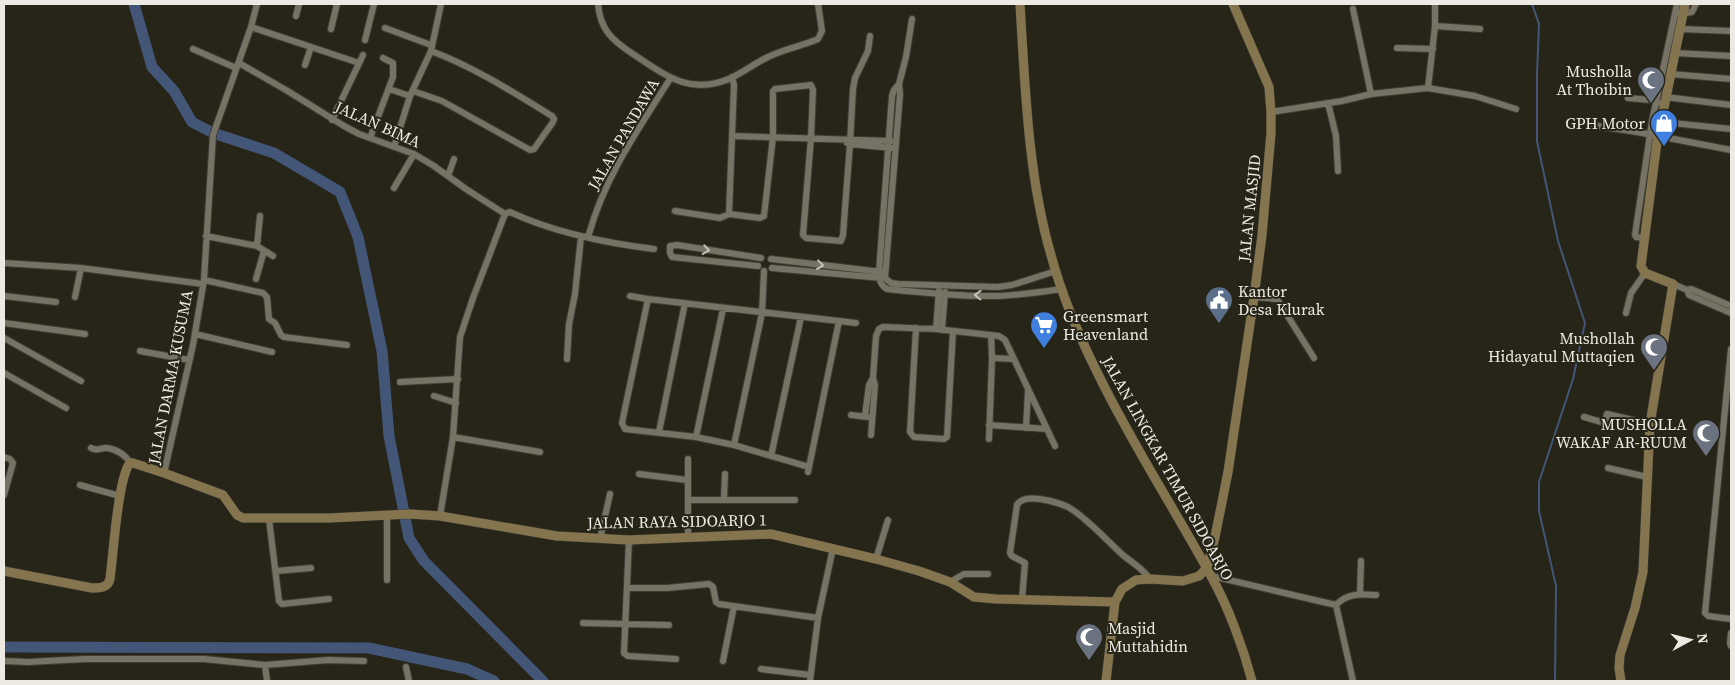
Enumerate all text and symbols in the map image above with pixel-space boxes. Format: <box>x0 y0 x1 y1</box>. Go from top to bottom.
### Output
place label: Musholla At Thoibin <box>1557 60 1633 100</box>
mosque icon: Musholla At Thoibin <box>1636 65 1666 104</box>
street label: JALAN PANDAWA <box>582 74 664 195</box>
street label: JALAN BIMA <box>331 95 425 153</box>
shop icon: GPH Motor <box>1649 108 1679 147</box>
place label: GPH Motor <box>1565 112 1645 134</box>
street label: JALAN MASJID <box>1232 153 1266 264</box>
one-way arrow <box>703 244 711 255</box>
one-way arrow <box>816 259 824 270</box>
place label: Kantor Desa Klurak <box>1238 280 1325 320</box>
public building icon: Kantor Desa Klurak <box>1204 285 1234 324</box>
street label: JALAN DARMA KUSUMA <box>142 287 198 467</box>
one-way arrow <box>974 290 982 300</box>
place label: Greensmart Heavenland <box>1063 305 1149 345</box>
supermarket icon: Greensmart Heavenland <box>1029 310 1059 349</box>
place label: Mushollah Hidayatul Muttaqien <box>1488 327 1635 367</box>
mosque icon: Mushollah Hidayatul Muttaqien <box>1639 332 1669 371</box>
street label: JALAN LINGKAR TIMUR SIDOARJO <box>1097 351 1239 584</box>
place label: MUSHOLLA WAKAF AR-RUUM <box>1556 413 1687 453</box>
mosque icon: MUSHOLLA WAKAF AR-RUUM <box>1691 418 1721 457</box>
street label: JALAN RAYA SIDOARJO 1 <box>586 508 767 534</box>
north arrow <box>1665 615 1715 665</box>
place label: Masjid Muttahidin <box>1108 617 1188 657</box>
mosque icon: Masjid Muttahidin <box>1074 622 1104 661</box>
text: N <box>1692 632 1713 645</box>

